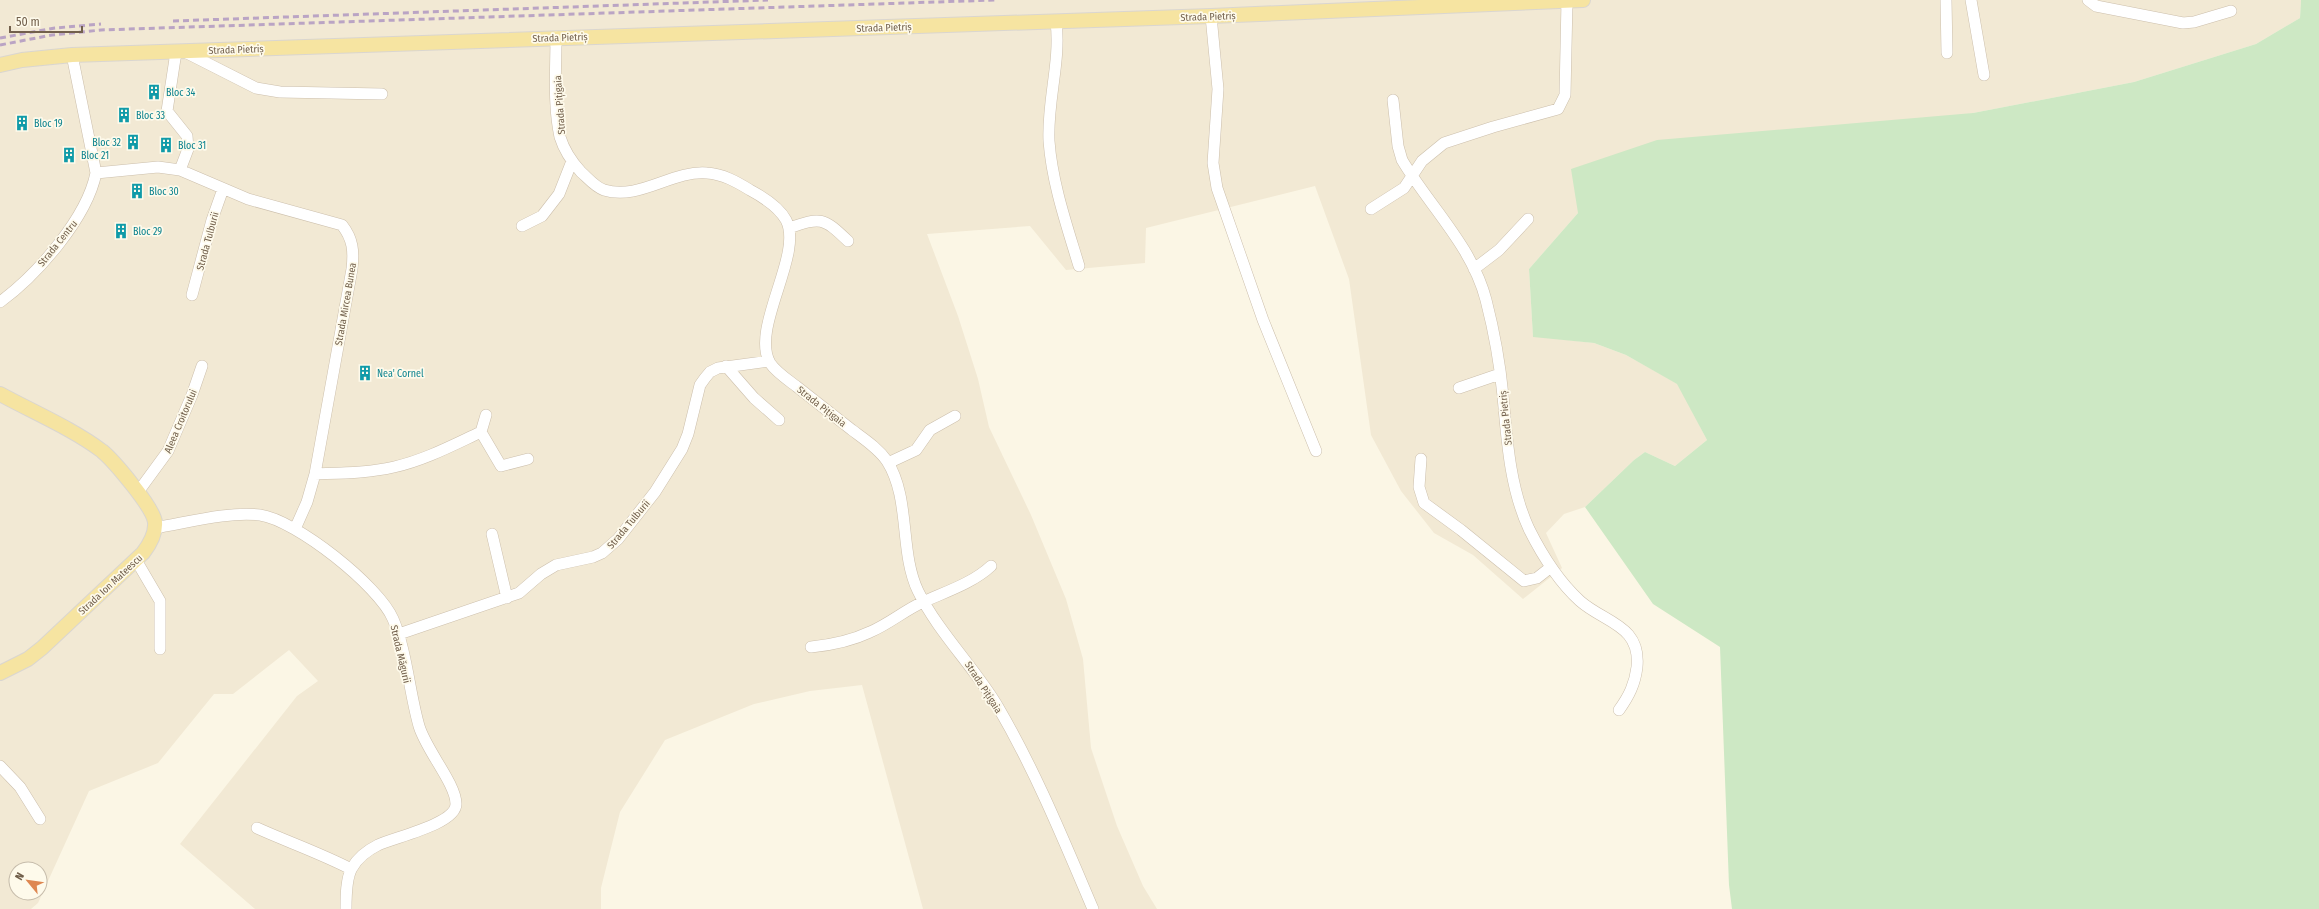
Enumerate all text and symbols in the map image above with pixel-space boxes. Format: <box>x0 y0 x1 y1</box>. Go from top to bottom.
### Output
scale bar <box>10 8 82 34</box>
street label: Strada Pietriș <box>1180 10 1236 24</box>
text: 50 m <box>16 15 40 29</box>
street label: Strada Pietriș <box>856 21 912 35</box>
street label: Strada Pietriș <box>532 31 588 45</box>
street label: Strada Pietriș <box>208 43 264 57</box>
street label: Strada Pițigaia <box>552 75 568 135</box>
building icon: Bloc 34 <box>145 83 163 101</box>
place label: Bloc 34 <box>166 87 195 99</box>
building icon: Bloc 33 <box>115 106 133 124</box>
place label: Bloc 33 <box>136 110 165 122</box>
building icon: Bloc 19 <box>13 114 31 132</box>
place label: Bloc 19 <box>34 118 63 130</box>
building icon: Bloc 32 <box>124 133 142 151</box>
building icon: Bloc 31 <box>157 136 175 154</box>
place label: Bloc 32 <box>92 137 122 149</box>
place label: Bloc 31 <box>178 140 206 152</box>
building icon: Bloc 21 <box>60 146 78 164</box>
place label: Bloc 21 <box>81 150 109 162</box>
building icon: Bloc 30 <box>128 182 146 200</box>
place label: Bloc 30 <box>149 186 179 198</box>
street label: Strada Tulburii <box>194 211 222 272</box>
street label: Strada Centru <box>35 218 80 269</box>
building icon: Bloc 29 <box>112 222 130 240</box>
place label: Bloc 29 <box>133 226 162 238</box>
street label: Strada Mircea Bunea <box>333 262 359 346</box>
building icon: Nea' Cornel <box>356 364 374 382</box>
place label: Nea' Cornel <box>377 368 424 380</box>
street label: Strada Pițigaia <box>794 384 849 430</box>
street label: Aleea Croitorului <box>162 388 200 455</box>
street label: Strada Pietriș <box>1497 390 1515 446</box>
street label: Strada Tulburii <box>605 498 653 552</box>
street label: Strada Ion Mateescu <box>76 552 145 617</box>
street label: Strada Măgurii <box>388 624 413 684</box>
street label: Strada Pițigaia <box>962 659 1004 716</box>
north arrow <box>8 861 48 901</box>
text: N <box>12 870 27 882</box>

